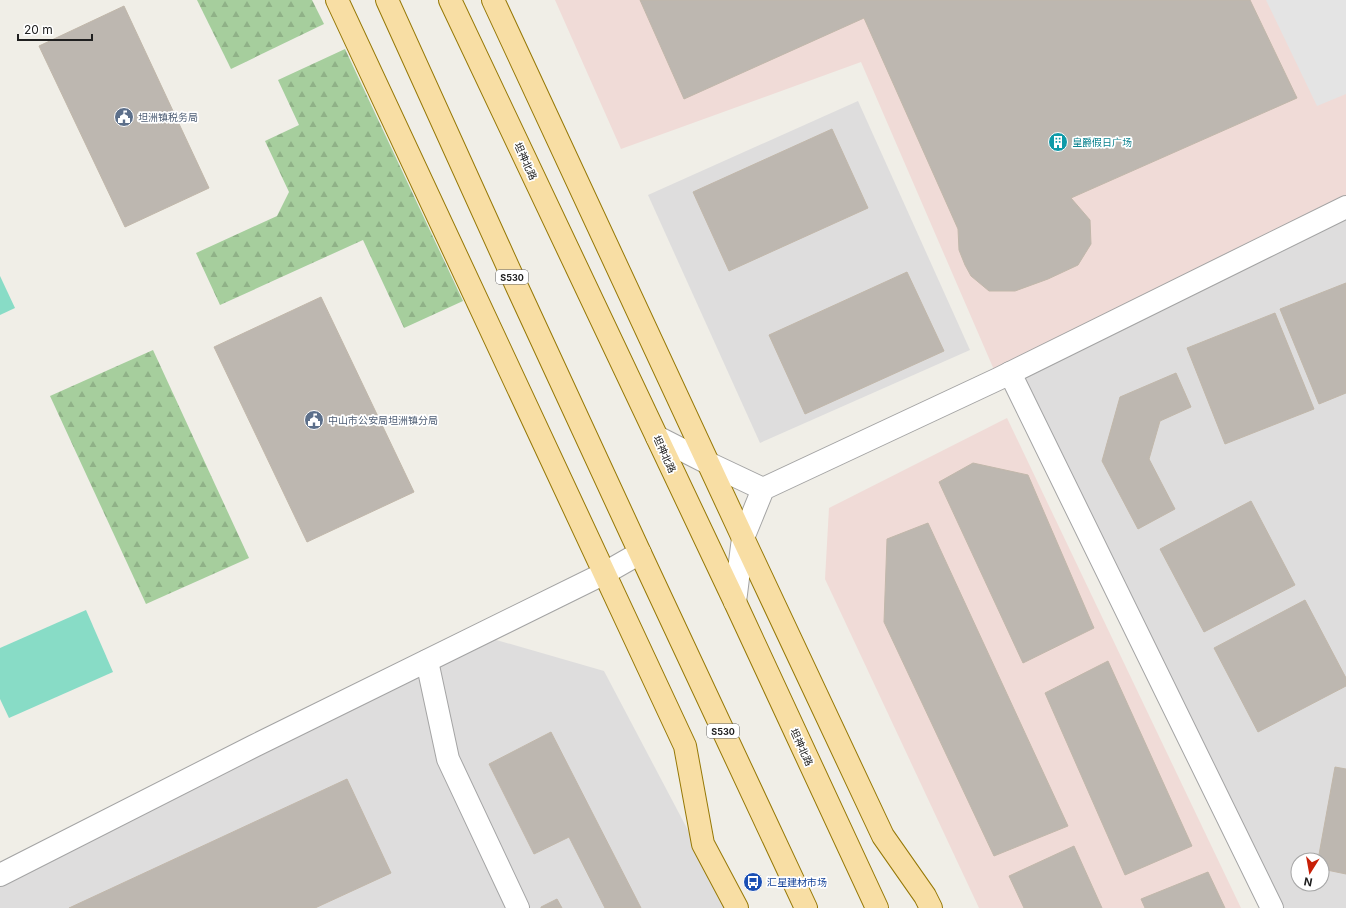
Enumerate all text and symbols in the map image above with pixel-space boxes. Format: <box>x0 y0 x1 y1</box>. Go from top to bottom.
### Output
scale bar <box>18 16 92 42</box>
text: 20 m <box>24 22 53 37</box>
public building icon: 坦洲镇税务局 <box>113 106 135 128</box>
place label: 坦洲镇税务局 <box>138 111 198 123</box>
building icon: 皇爵假日广场 <box>1047 131 1069 153</box>
place label: 皇爵假日广场 <box>1072 136 1132 148</box>
street label: 坦神北路 <box>512 140 540 182</box>
road number: S530 <box>496 270 528 284</box>
public building icon: 中山市公安局坦洲镇分局 <box>303 409 325 431</box>
place label: 中山市公安局坦洲镇分局 <box>328 414 438 426</box>
street label: 坦神北路 <box>651 433 679 475</box>
road number: S530 <box>707 724 739 738</box>
street label: 坦神北路 <box>788 726 816 768</box>
north arrow <box>1290 852 1330 892</box>
bus stop icon: 汇星建材市场 <box>742 871 764 893</box>
text: N <box>1303 874 1314 889</box>
place label: 汇星建材市场 <box>767 876 827 888</box>

